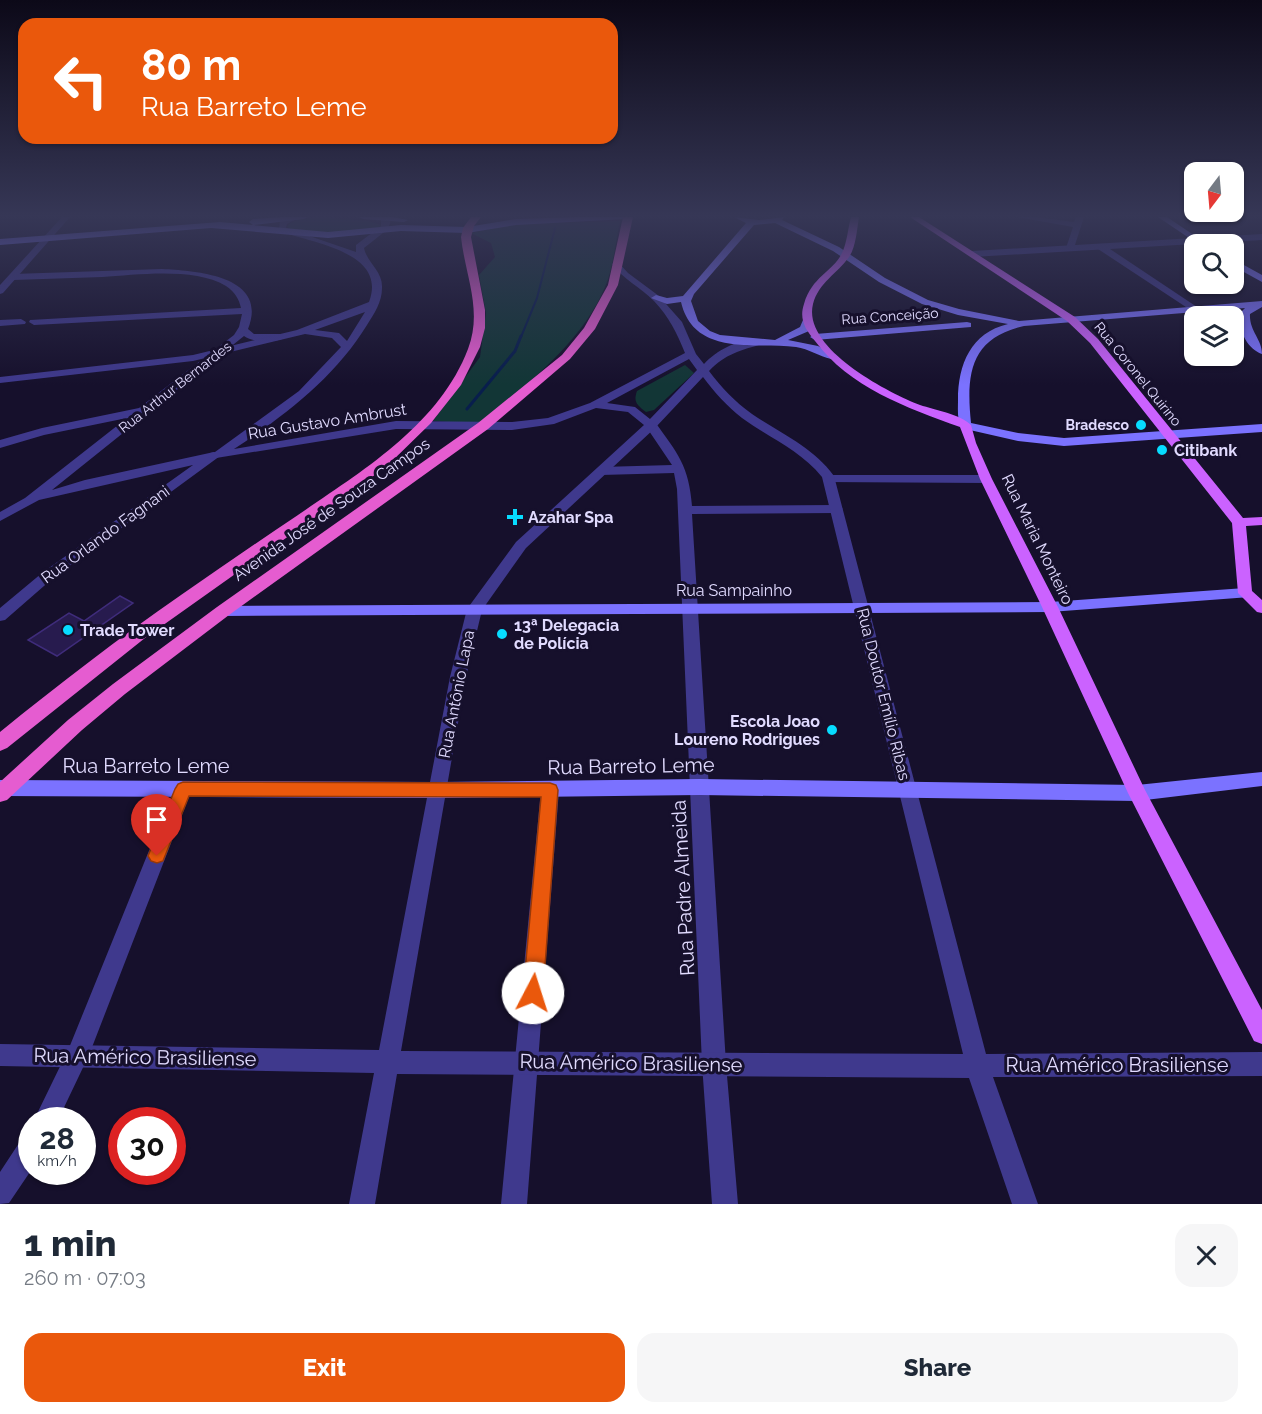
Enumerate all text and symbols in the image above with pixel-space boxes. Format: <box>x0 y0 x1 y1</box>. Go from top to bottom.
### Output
text: 80 m <box>141 41 241 90</box>
icon: left <box>42 42 120 120</box>
text: Rua Barreto Leme <box>141 91 367 122</box>
north arrow <box>1184 162 1244 222</box>
map controls <box>1184 162 1244 366</box>
button: search <box>1184 234 1244 294</box>
street label: Rua Conceição <box>841 305 939 327</box>
button: layers <box>1184 306 1244 366</box>
street label: Rua Coronel Quirino <box>1091 319 1185 429</box>
street label: Rua Arthur Bernardes <box>116 338 235 436</box>
street label: Rua Gustavo Ambrust <box>247 399 408 443</box>
place label: Bradesco <box>1065 417 1130 433</box>
marker: Bradesco <box>1134 418 1148 432</box>
street label: Avenida José de Souza Campos <box>229 434 433 585</box>
place label: Citibank <box>1174 441 1237 460</box>
marker: Citibank <box>1155 443 1169 457</box>
street label: Rua Maria Monteiro <box>998 471 1077 608</box>
street label: Rua Orlando Fagnani <box>37 481 173 587</box>
marker: Azahar Spa <box>506 508 524 526</box>
place label: Azahar Spa <box>528 508 613 527</box>
street label: Rua Sampainho <box>676 581 792 600</box>
street label: Rua Doutor Emílio Ribas <box>853 606 914 782</box>
place label: 13ª Delegacia de Polícia <box>514 616 619 653</box>
place label: Trade Tower <box>80 621 174 640</box>
marker: Trade Tower <box>61 623 75 637</box>
marker: 13ª Delegacia de Polícia <box>495 627 509 641</box>
street label: Rua Antônio Lapa <box>435 628 478 760</box>
place label: Escola Joao Loureno Rodrigues <box>674 712 820 749</box>
marker: Escola Joao Loureno Rodrigues <box>825 723 839 737</box>
street label: Rua Barreto Leme <box>547 753 715 779</box>
street label: Rua Barreto Leme <box>62 754 230 778</box>
pin <box>131 794 182 856</box>
street label: Rua Padre Almeida <box>666 799 700 977</box>
icon: arrive <box>140 803 173 836</box>
position arrow <box>501 961 565 1025</box>
street label: Rua Américo Brasiliense <box>33 1043 257 1071</box>
street label: Rua Américo Brasiliense <box>519 1049 743 1077</box>
street label: Rua Américo Brasiliense <box>1006 1053 1229 1077</box>
speed limit sign: 30 <box>108 1107 186 1185</box>
text: 28 <box>39 1121 75 1156</box>
text: km/h <box>37 1152 77 1170</box>
text: 1 min <box>24 1222 116 1264</box>
button: close <box>1175 1224 1238 1287</box>
text: 260 m · 07:03 <box>24 1266 146 1290</box>
button: Exit <box>24 1333 625 1402</box>
button: Share <box>637 1333 1238 1402</box>

